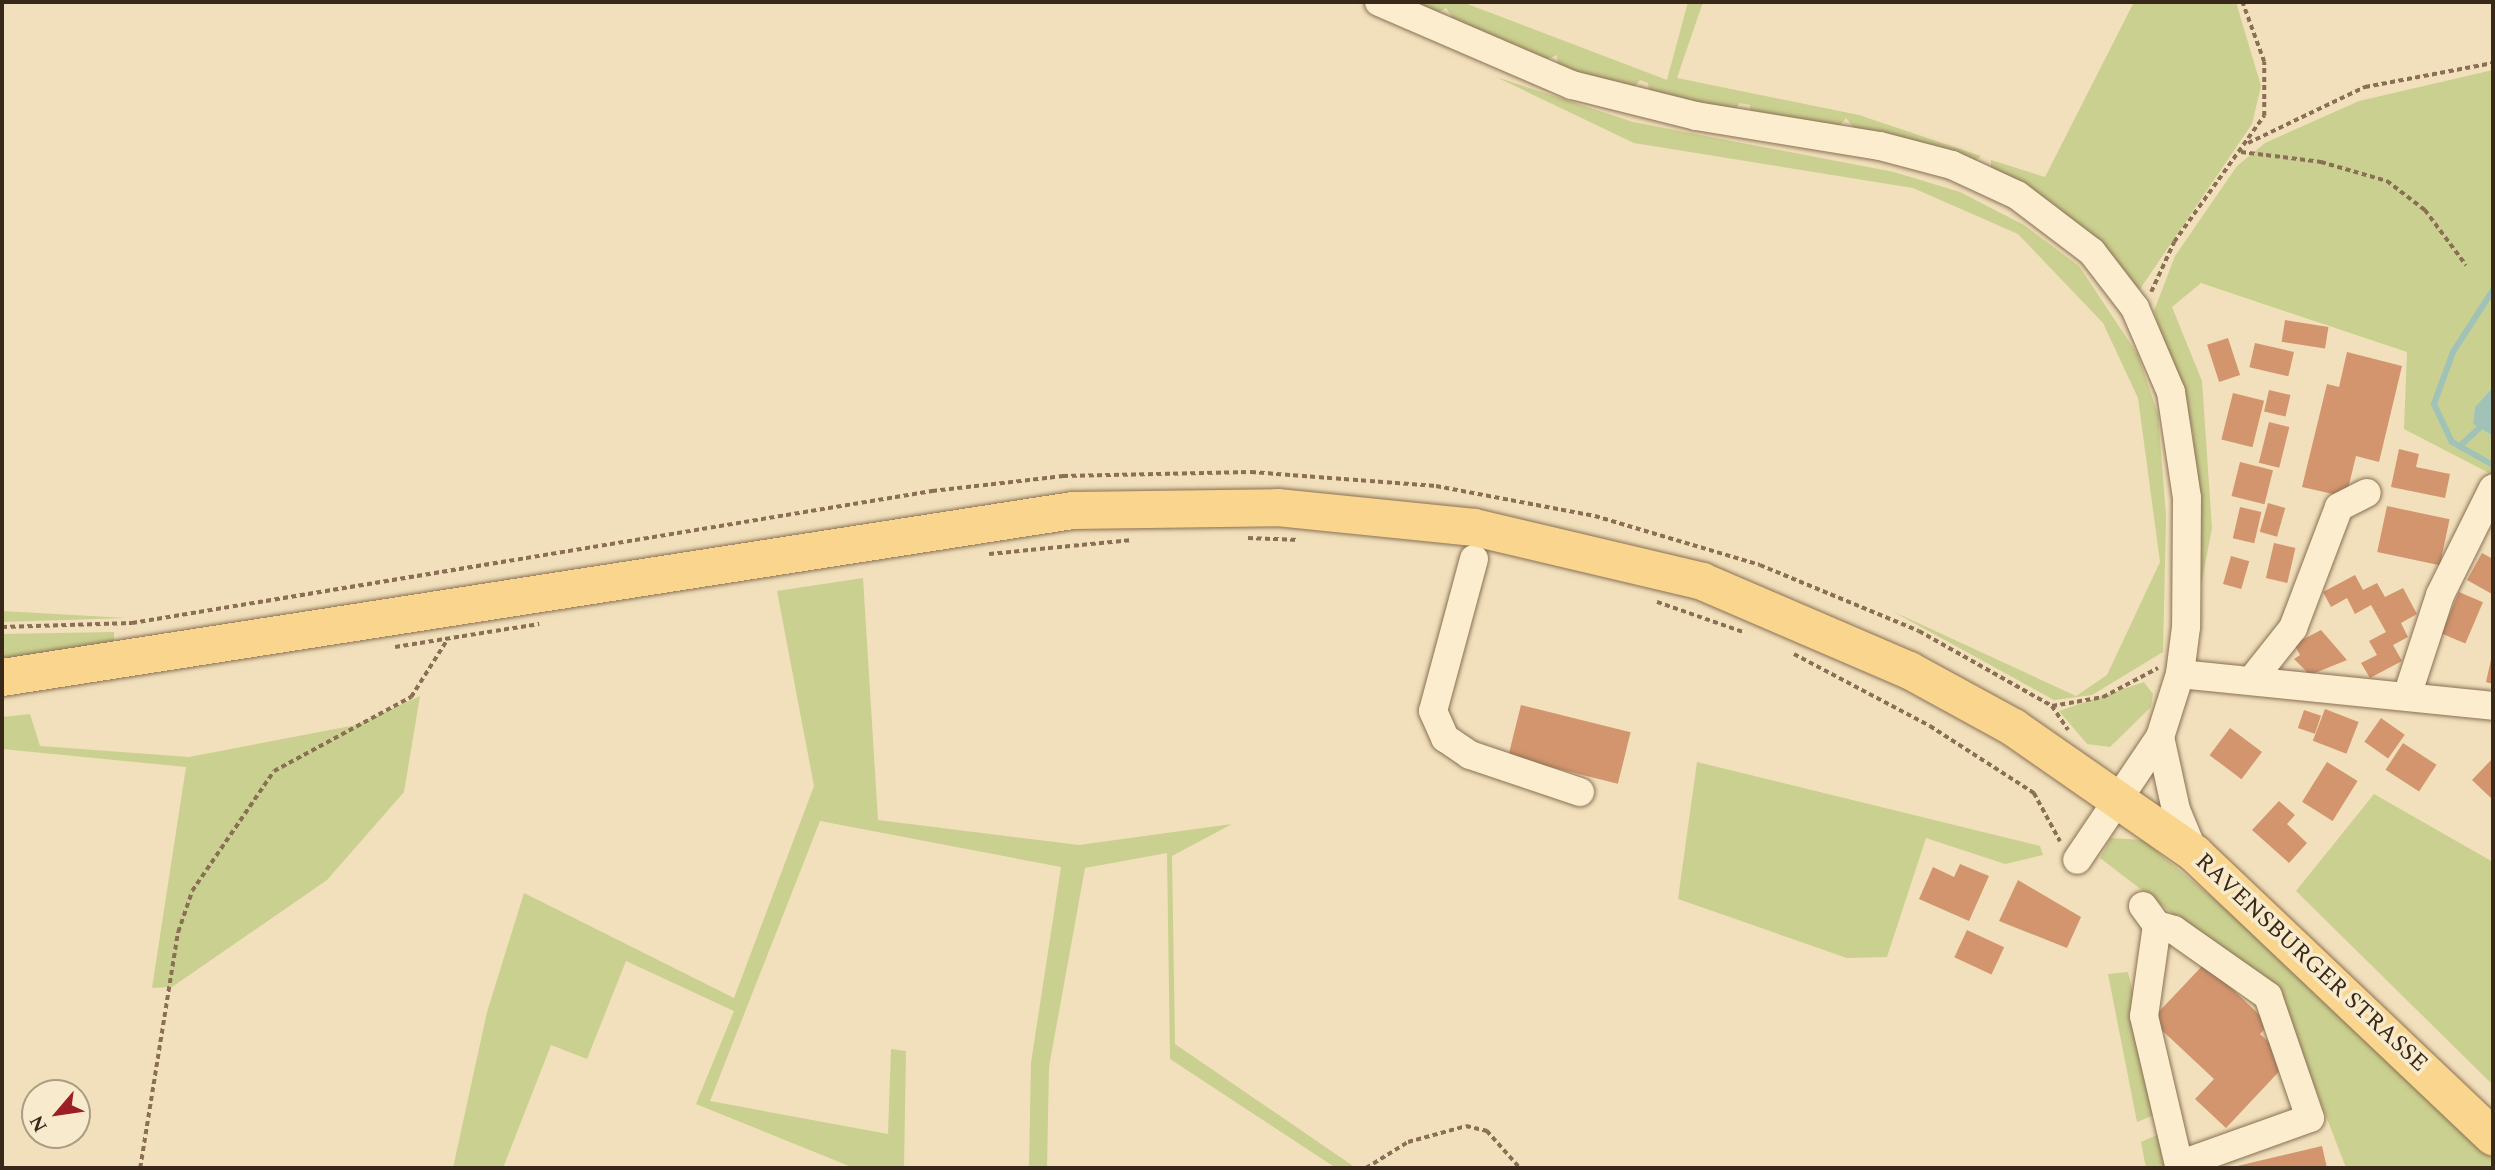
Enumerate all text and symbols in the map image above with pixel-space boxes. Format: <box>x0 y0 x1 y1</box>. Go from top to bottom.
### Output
street label: RAVENSBURGER STRASSE <box>2189 848 2433 1078</box>
north arrow <box>21 1079 91 1149</box>
text: N <box>23 1110 55 1137</box>

